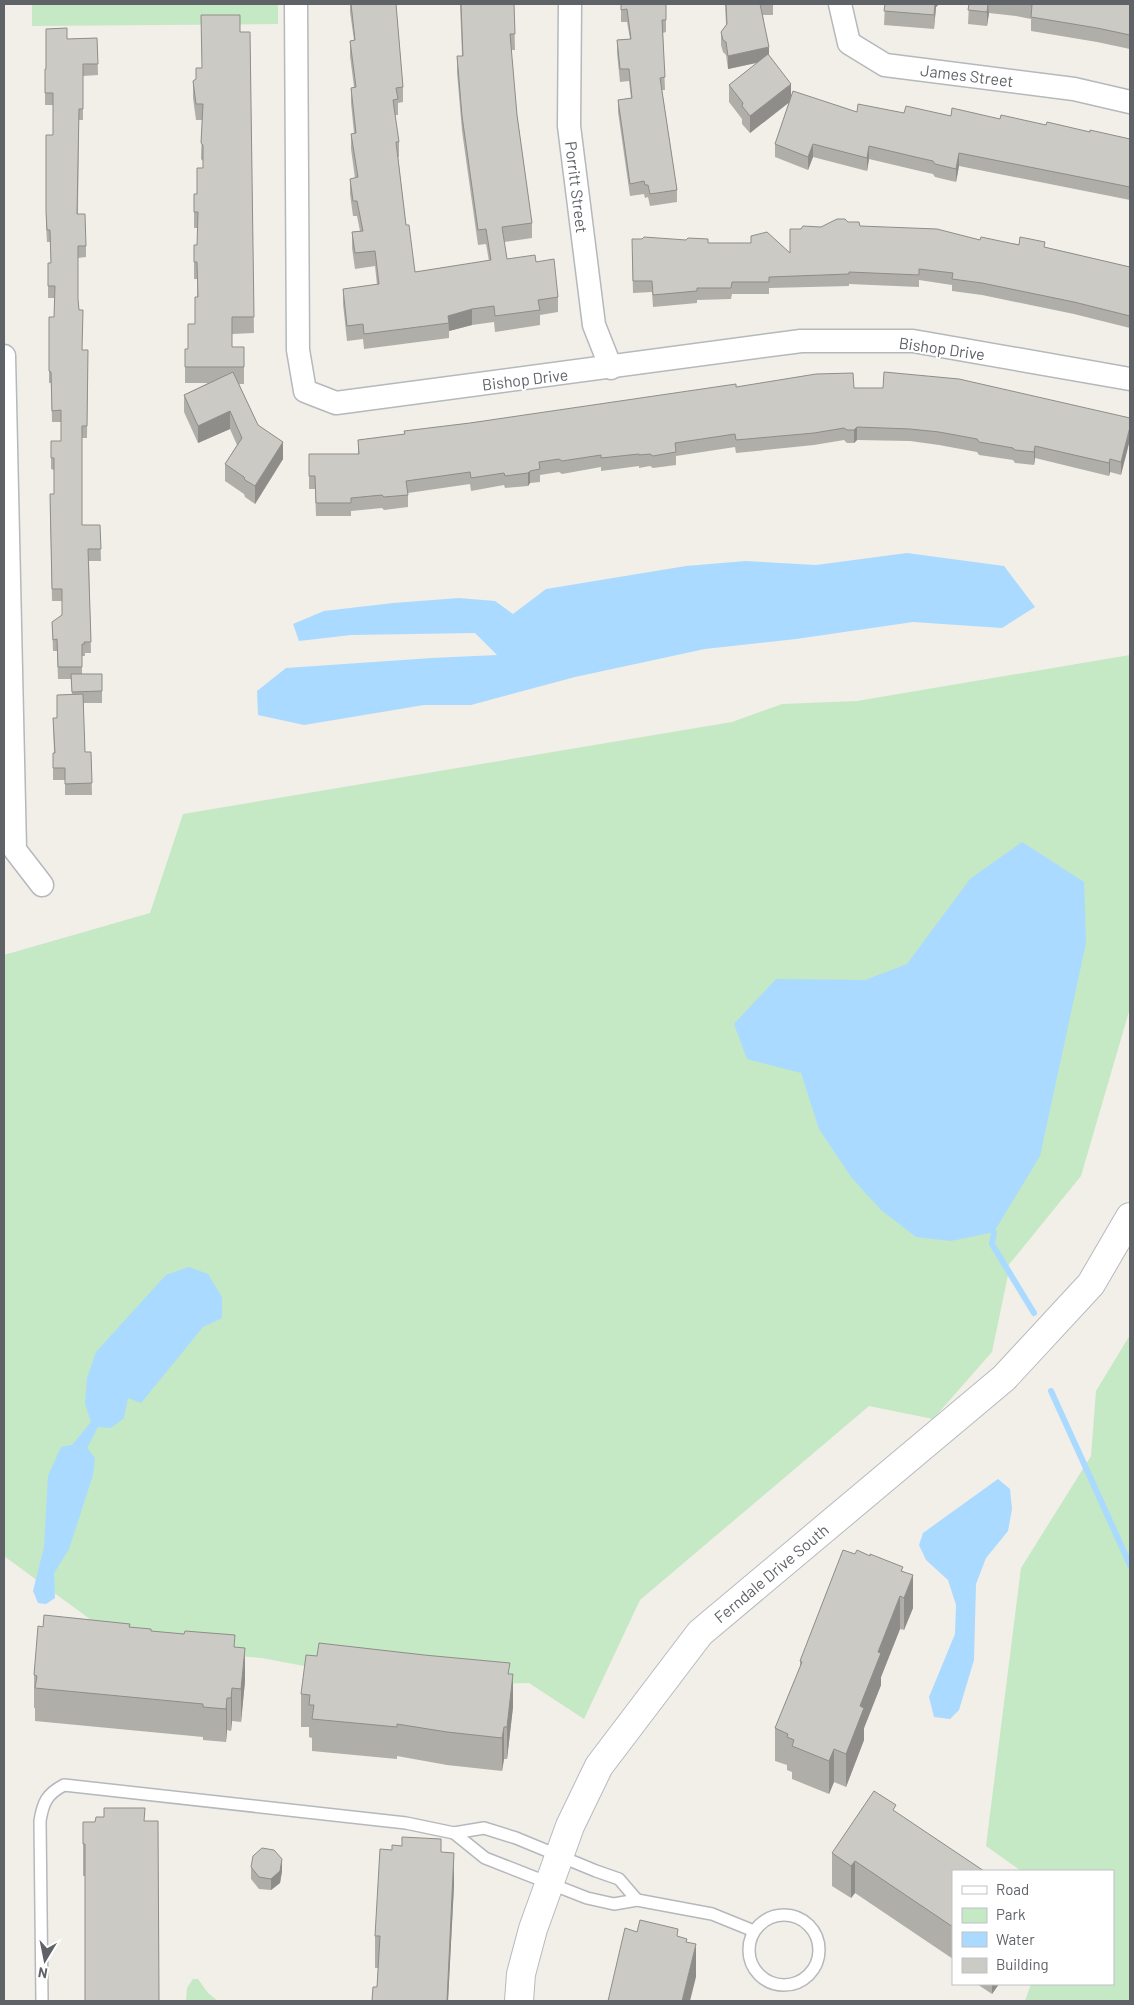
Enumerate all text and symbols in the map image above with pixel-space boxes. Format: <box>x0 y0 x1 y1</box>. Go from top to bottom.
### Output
street label: James Street <box>919 60 1015 90</box>
street label: Porritt Street <box>562 140 592 234</box>
street label: Bishop Drive <box>898 333 986 363</box>
street label: Bishop Drive <box>481 364 569 394</box>
street label: Ferndale Drive South <box>710 1520 832 1626</box>
legend <box>952 1870 1114 1985</box>
text: Road <box>996 1880 1029 1898</box>
text: Park <box>996 1905 1026 1923</box>
text: Water <box>996 1930 1035 1948</box>
north arrow <box>20 1935 70 1985</box>
text: Building <box>996 1955 1049 1973</box>
text: N <box>37 1964 49 1982</box>

